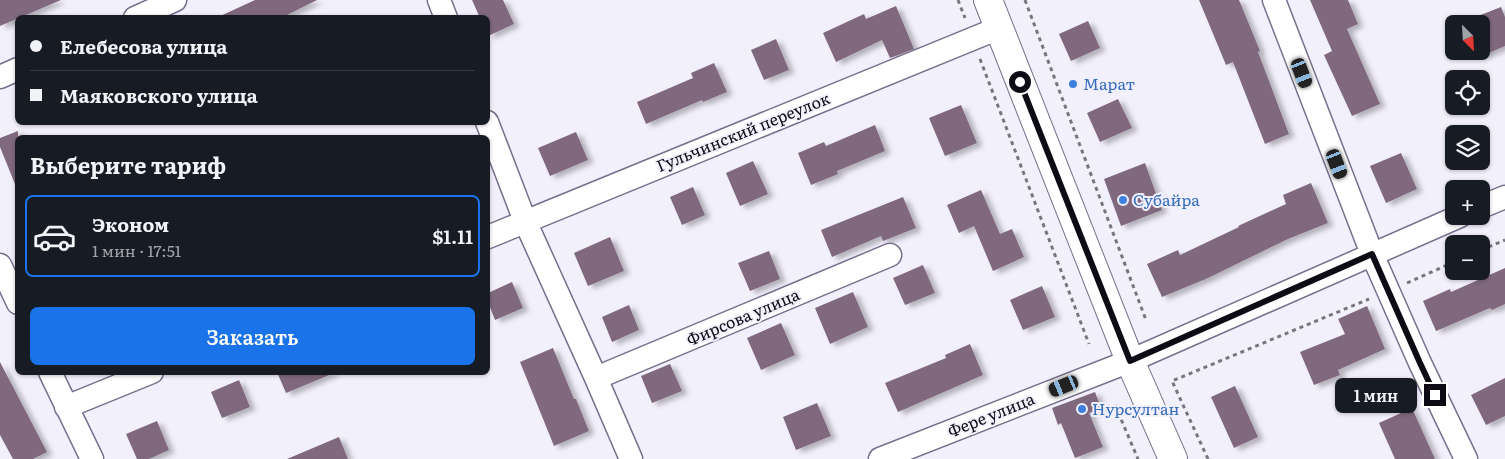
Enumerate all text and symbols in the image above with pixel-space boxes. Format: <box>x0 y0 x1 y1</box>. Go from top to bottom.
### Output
north arrow <box>1445 15 1490 60</box>
map controls <box>1445 15 1490 280</box>
text: Елебесова улица <box>60 32 228 60</box>
car <box>1289 56 1314 90</box>
button: locate <box>1445 70 1490 115</box>
route start <box>1009 71 1031 93</box>
place label: Марат <box>1083 71 1135 95</box>
marker: Марат <box>1067 78 1079 90</box>
text: Маяковского улица <box>60 81 258 109</box>
street label: Гульчинский переулок <box>652 85 833 177</box>
button: layers <box>1445 125 1490 170</box>
car <box>1324 147 1349 181</box>
text: Выберите тариф <box>30 148 226 181</box>
button: + <box>1445 180 1490 225</box>
place label: Субайра <box>1133 187 1200 211</box>
marker: Субайра <box>1117 194 1129 206</box>
text: Эконом <box>92 210 169 238</box>
icon: car <box>32 214 77 259</box>
text: $1.11 <box>432 222 473 250</box>
button: − <box>1445 235 1490 280</box>
text: 1 мин · 17:51 <box>92 238 181 262</box>
street label: Фирсова улица <box>682 281 803 351</box>
button: Заказать <box>30 307 475 365</box>
car <box>1047 373 1080 399</box>
callout: 1 мин <box>1335 378 1418 412</box>
text: 1 мин <box>1354 383 1398 407</box>
route end <box>1424 384 1446 406</box>
street label: Фере улица <box>944 386 1038 442</box>
place label: Нурсултан <box>1092 396 1180 420</box>
marker: Нурсултан <box>1076 403 1088 415</box>

